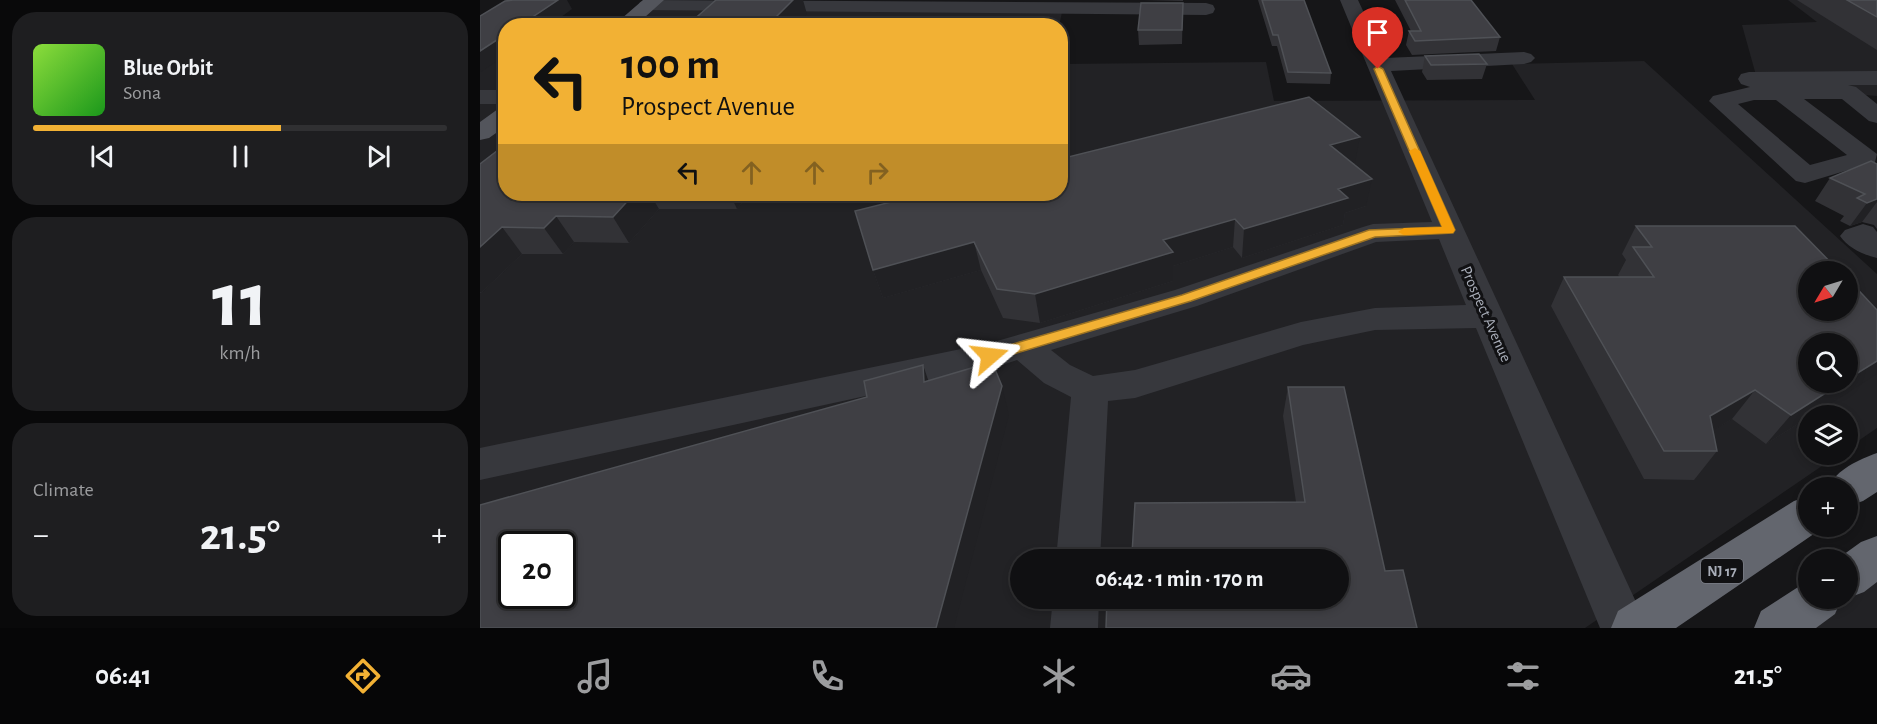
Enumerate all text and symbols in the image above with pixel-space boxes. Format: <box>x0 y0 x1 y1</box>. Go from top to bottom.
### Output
pin <box>1352 7 1403 69</box>
icon: arrive <box>1361 16 1394 49</box>
icon: left <box>522 42 600 120</box>
text: 100 m <box>621 44 720 86</box>
text: Blue Orbit <box>123 57 213 79</box>
text: Sona <box>123 83 161 103</box>
text: Prospect Avenue <box>621 93 795 120</box>
icon: previous <box>86 140 119 173</box>
icon: pause <box>224 140 257 173</box>
icon: next <box>362 140 395 173</box>
icon: left <box>672 156 705 189</box>
icon: ahead <box>735 156 768 189</box>
icon: ahead <box>798 156 831 189</box>
icon: right <box>861 156 894 189</box>
north arrow <box>1798 261 1858 321</box>
map controls <box>1798 261 1858 609</box>
text: 11 <box>212 263 268 341</box>
street label: Prospect Avenue <box>1458 264 1514 364</box>
position arrow <box>958 324 1022 388</box>
button: search <box>1798 333 1858 393</box>
text: km/h <box>219 343 261 363</box>
button: layers <box>1798 405 1858 465</box>
button: + <box>1798 477 1858 537</box>
text: Climate <box>33 480 94 500</box>
text: 21.5° <box>200 513 280 558</box>
text: − <box>33 519 49 552</box>
text: + <box>431 519 447 552</box>
speed limit sign: 20 <box>498 531 576 609</box>
button: − <box>1798 549 1858 609</box>
road number: NJ 17 <box>1701 559 1743 583</box>
text: 06:42 · 1 min · 170 m <box>1095 568 1264 590</box>
icon: directions <box>342 655 384 697</box>
icon: music <box>574 655 616 697</box>
icon: phone <box>806 655 848 697</box>
icon: climate <box>1038 655 1080 697</box>
icon: car <box>1270 655 1312 697</box>
icon: filters <box>1502 655 1544 697</box>
text: 06:41 <box>95 662 152 689</box>
text: 21.5° <box>1734 662 1782 689</box>

